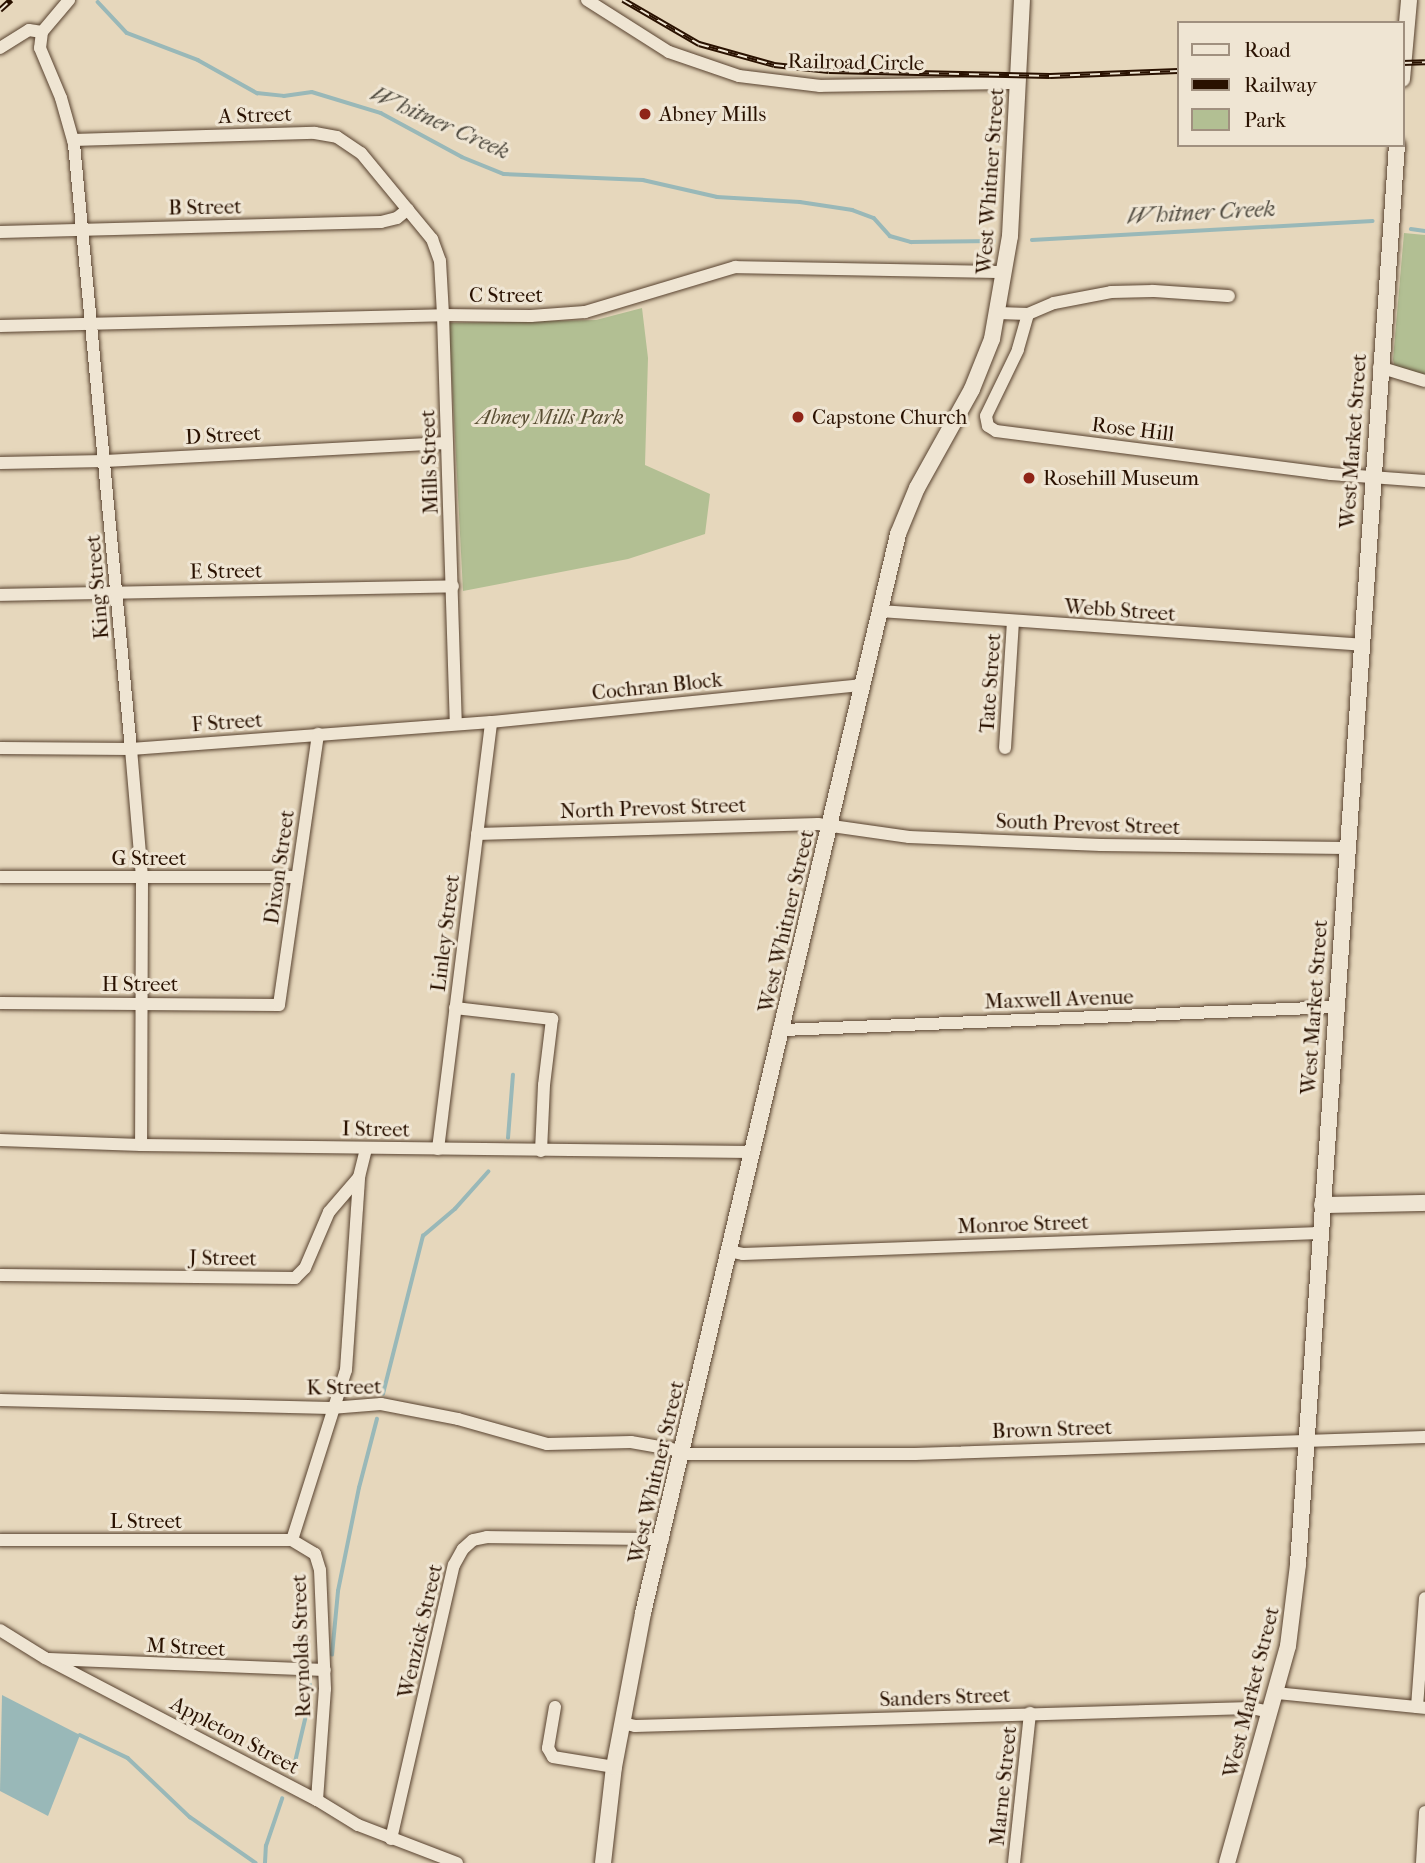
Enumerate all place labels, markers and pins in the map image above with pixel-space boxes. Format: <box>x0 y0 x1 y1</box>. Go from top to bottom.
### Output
place label: Abney Mills <box>659 101 766 127</box>
marker: Abney Mills <box>637 106 653 122</box>
place label: Capstone Church <box>812 404 967 430</box>
marker: Capstone Church <box>790 409 806 425</box>
place label: Rosehill Museum <box>1043 465 1199 491</box>
marker: Rosehill Museum <box>1021 470 1037 486</box>

